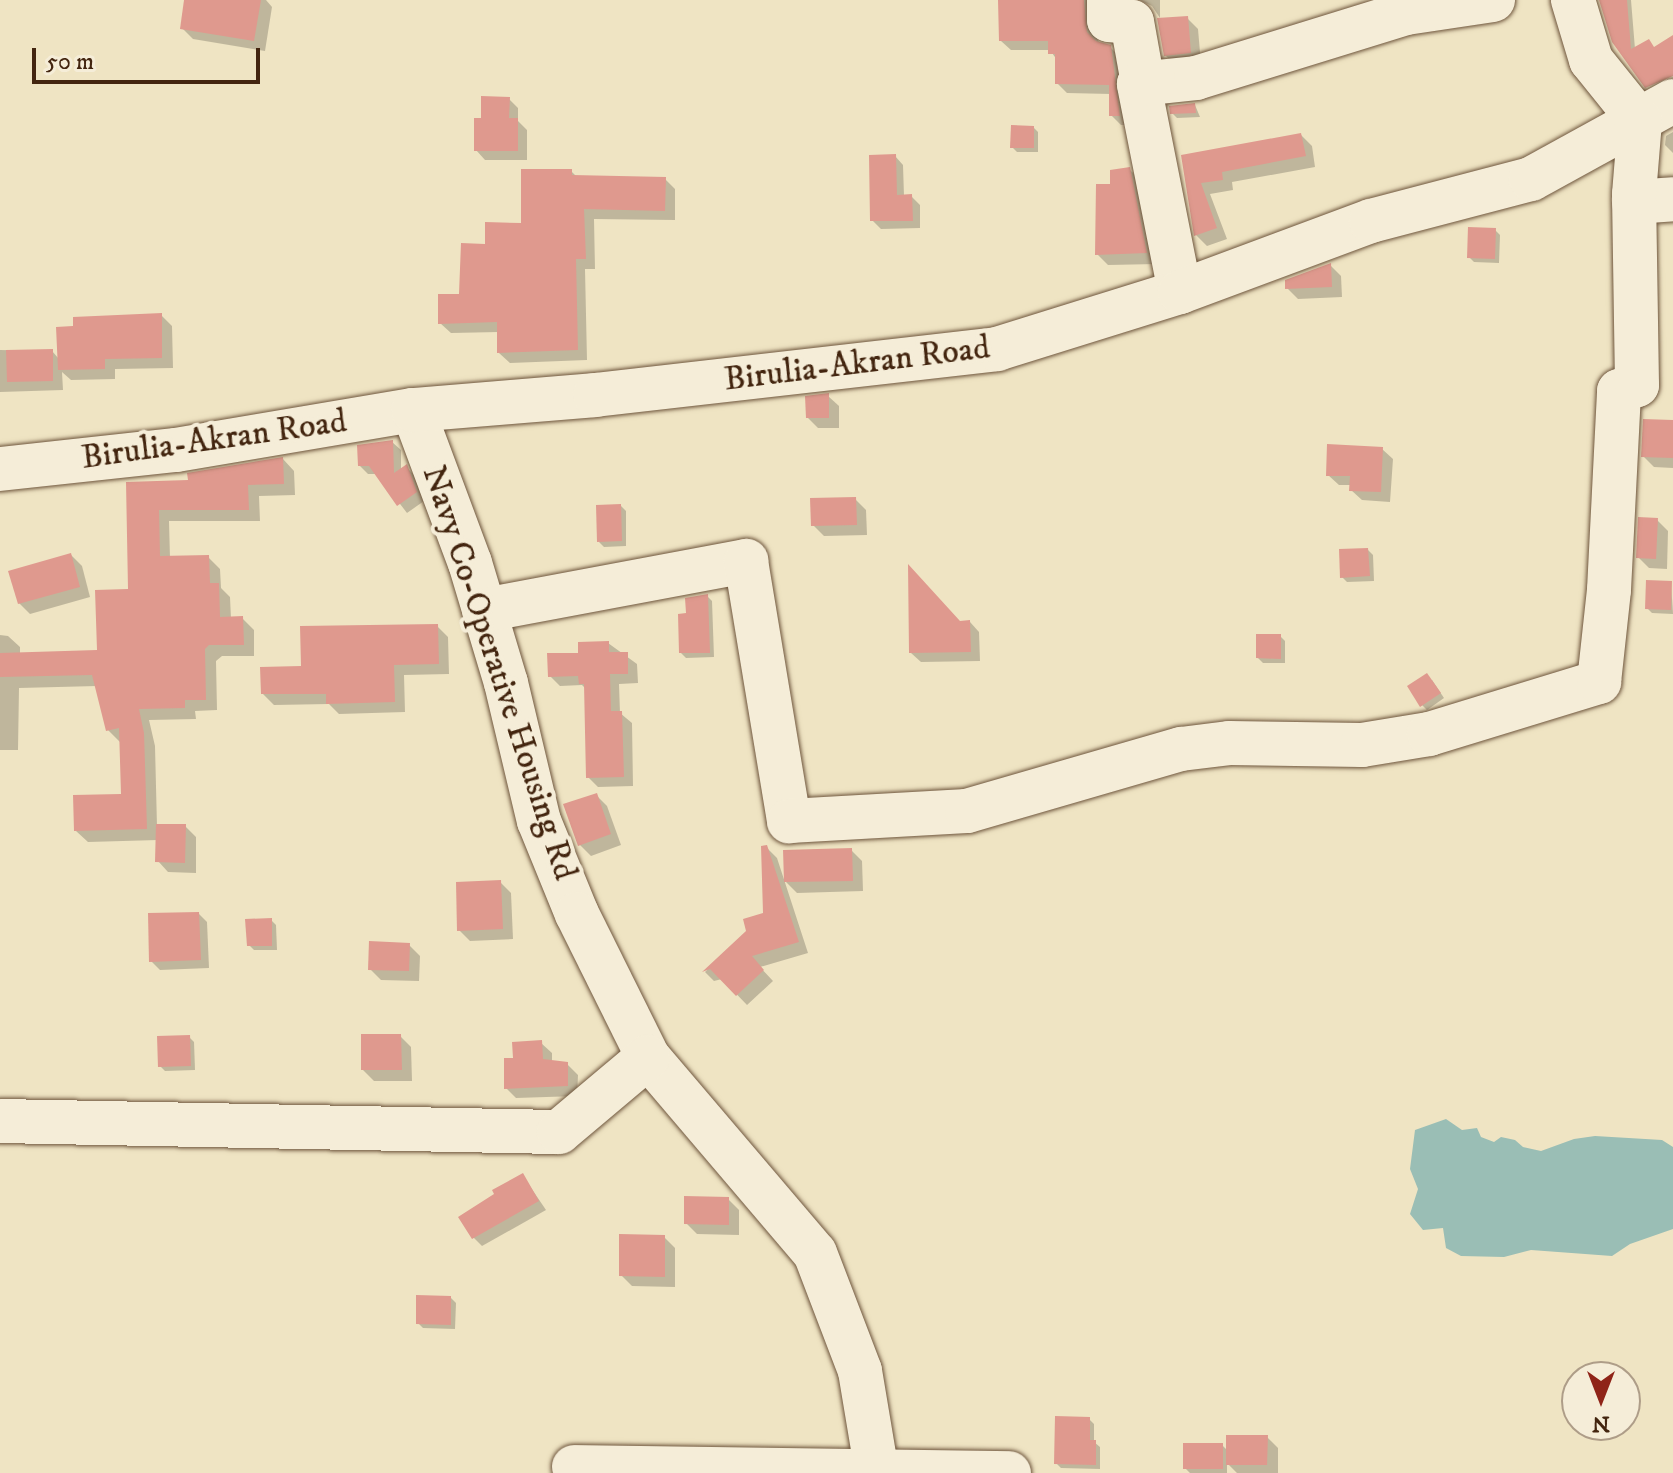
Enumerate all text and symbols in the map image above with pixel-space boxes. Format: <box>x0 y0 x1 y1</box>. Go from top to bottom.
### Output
scale bar <box>36 32 264 82</box>
text: 50 m <box>46 47 94 77</box>
street label: Birulia-Akran Road <box>722 327 992 401</box>
street label: Birulia-Akran Road <box>79 401 349 479</box>
street label: Navy Co-Operative Housing Rd <box>413 461 585 885</box>
north arrow <box>1561 1361 1641 1441</box>
text: N <box>1592 1410 1610 1437</box>

